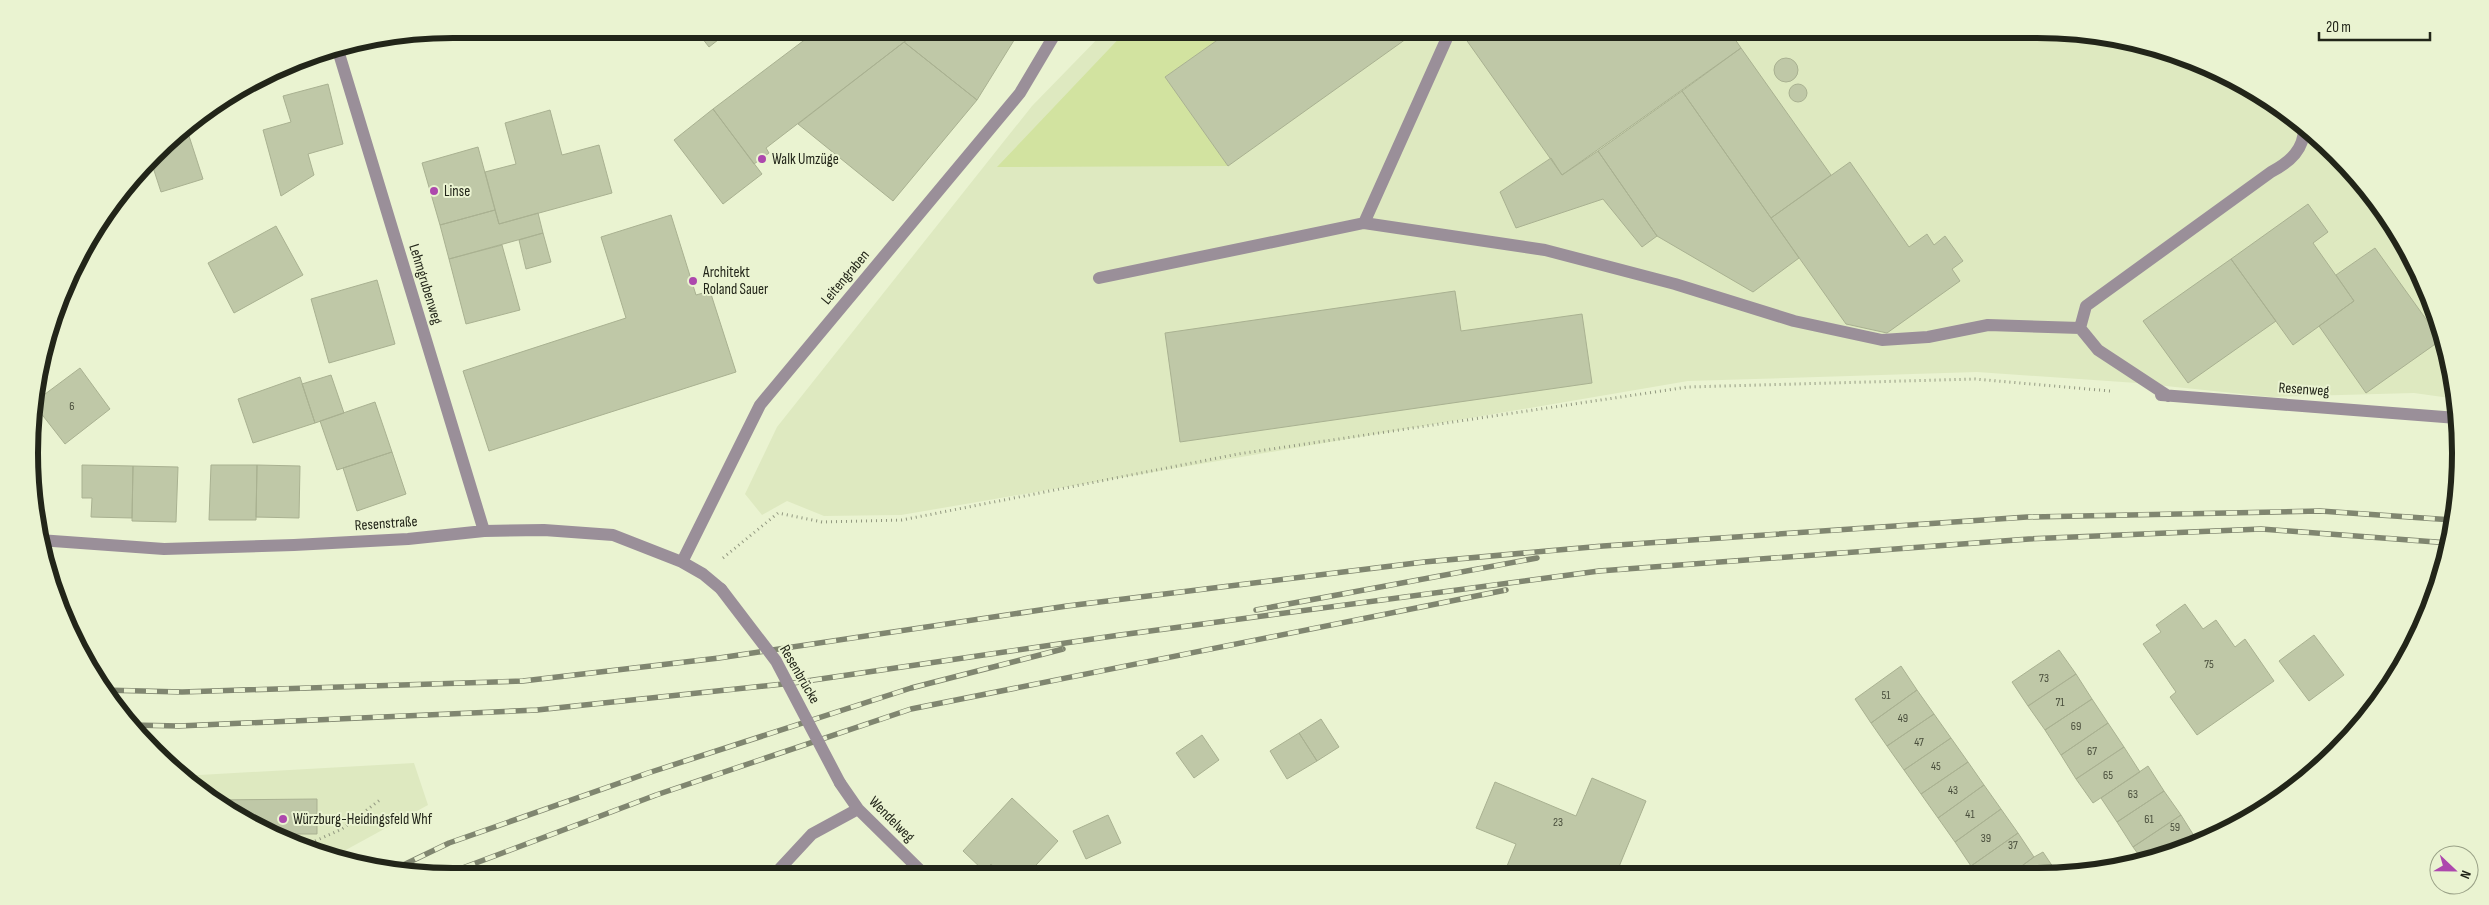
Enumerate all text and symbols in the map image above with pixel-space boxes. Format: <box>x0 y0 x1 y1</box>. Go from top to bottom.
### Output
scale bar <box>2319 10 2430 42</box>
text: 20 m <box>2326 18 2351 37</box>
place label: Walk Umzüge <box>772 150 839 169</box>
marker: Walk Umzüge <box>756 153 768 165</box>
place label: Linse <box>444 182 470 201</box>
marker: Linse <box>428 185 440 197</box>
street label: Lehmgrubenweg <box>404 242 447 327</box>
street label: Leitengraben <box>817 246 874 309</box>
place label: Architekt Roland Sauer <box>702 263 769 299</box>
marker: Architekt Roland Sauer <box>687 275 699 287</box>
street label: Resenweg <box>2278 378 2330 401</box>
house number: 6 <box>69 399 75 414</box>
street label: Resenstraße <box>354 512 418 535</box>
street label: Resenbrücke <box>775 641 824 707</box>
house number: 75 <box>2204 657 2214 672</box>
house number: 73 <box>2039 671 2049 686</box>
house number: 51 <box>1881 688 1891 703</box>
house number: 71 <box>2055 695 2065 710</box>
house number: 49 <box>1898 711 1908 726</box>
house number: 69 <box>2071 719 2081 734</box>
house number: 47 <box>1914 735 1924 750</box>
house number: 67 <box>2087 744 2097 759</box>
house number: 45 <box>1931 759 1941 774</box>
house number: 65 <box>2103 768 2113 783</box>
house number: 43 <box>1948 783 1958 798</box>
house number: 63 <box>2128 787 2138 802</box>
street label: Wendelweg <box>865 792 919 846</box>
house number: 41 <box>1965 807 1975 822</box>
place label: Würzburg-Heidingsfeld Whf <box>293 810 433 829</box>
house number: 61 <box>2144 812 2155 827</box>
marker: Würzburg-Heidingsfeld Whf <box>277 813 289 825</box>
house number: 23 <box>1553 815 1563 830</box>
house number: 59 <box>2170 820 2180 835</box>
house number: 39 <box>1981 831 1991 846</box>
house number: 37 <box>2008 838 2018 853</box>
north arrow <box>2429 845 2479 895</box>
text: N <box>2456 868 2475 881</box>

